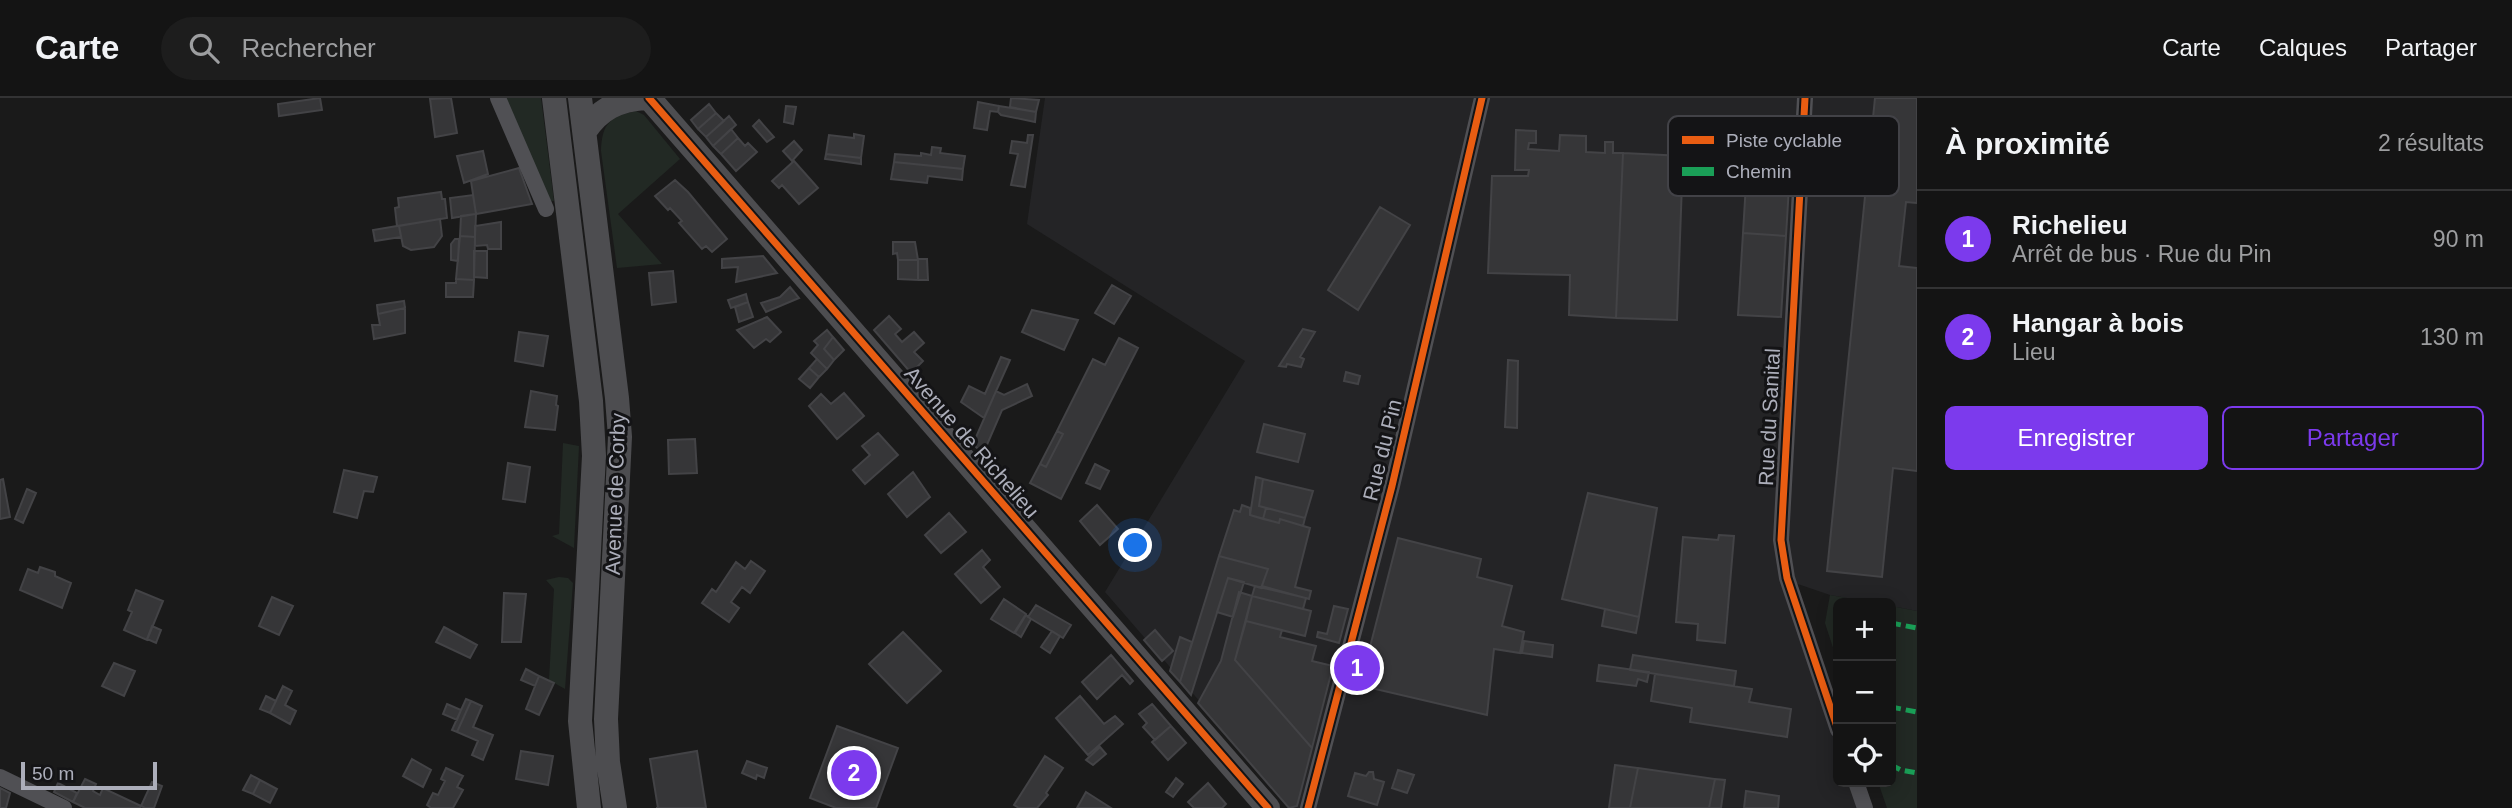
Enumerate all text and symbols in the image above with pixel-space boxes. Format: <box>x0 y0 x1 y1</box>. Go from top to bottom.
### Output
search box <box>161 17 651 80</box>
text: Carte <box>35 29 119 66</box>
icon: search <box>185 29 223 67</box>
text: Rechercher <box>241 33 376 63</box>
text: Carte <box>2162 34 2221 61</box>
text: Calques <box>2259 34 2347 61</box>
text: Partager <box>2385 34 2477 61</box>
legend <box>1668 116 1899 196</box>
text: À proximité <box>1945 127 2110 160</box>
text: Piste cyclable <box>1726 130 1842 151</box>
text: 2 résultats <box>2378 130 2484 156</box>
text: Chemin <box>1726 161 1791 182</box>
text: Richelieu <box>2012 210 2128 240</box>
text: 1 <box>1962 226 1974 252</box>
text: 90 m <box>2433 226 2484 252</box>
text: Arrêt de bus · Rue du Pin <box>2012 241 2272 267</box>
text: Hangar à bois <box>2012 308 2184 338</box>
text: 2 <box>1962 324 1974 350</box>
text: 130 m <box>2420 324 2484 350</box>
text: Lieu <box>2012 339 2055 365</box>
street label: Rue du Sanital <box>1754 348 1784 486</box>
street label: Avenue de Richelieu <box>900 362 1044 522</box>
street label: Rue du Pin <box>1358 397 1406 503</box>
button: Enregistrer <box>1945 406 2208 470</box>
button: Partager <box>2222 406 2484 470</box>
street label: Avenue de Corby <box>601 412 629 575</box>
your location <box>1118 528 1152 562</box>
map controls <box>1833 598 1896 787</box>
button: + <box>1833 598 1896 661</box>
pin: 1 <box>1334 642 1380 694</box>
button: − <box>1833 661 1896 724</box>
button: locate <box>1833 724 1896 787</box>
pin: 2 <box>831 747 877 799</box>
scale bar <box>21 759 158 791</box>
text: 50 m <box>32 763 74 784</box>

